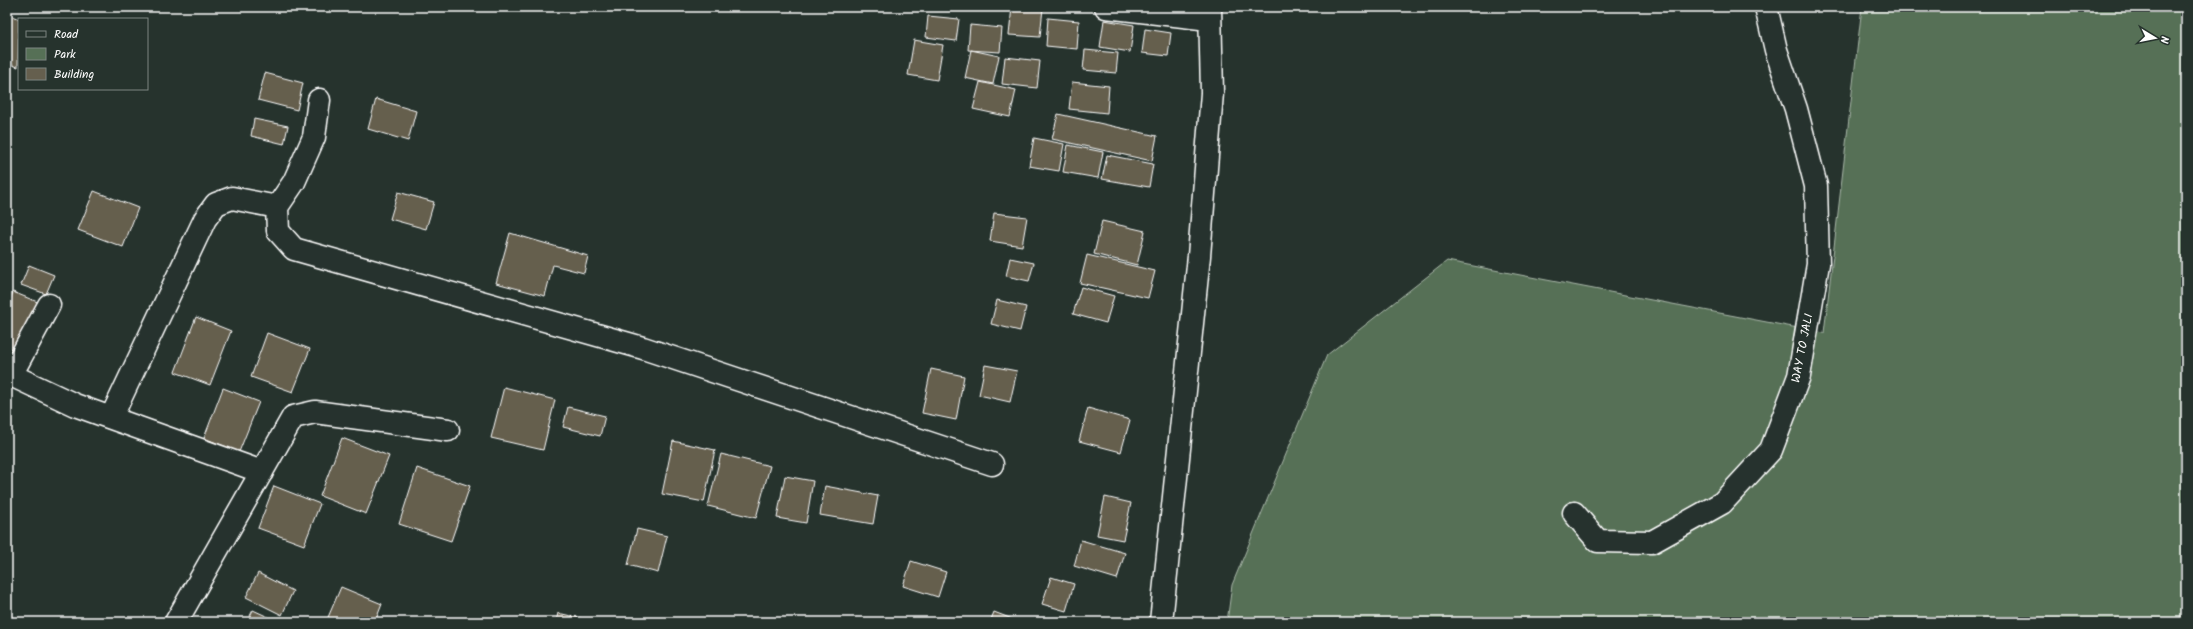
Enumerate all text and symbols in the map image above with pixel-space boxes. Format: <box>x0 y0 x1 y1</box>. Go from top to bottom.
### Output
legend <box>18 18 148 90</box>
north arrow <box>2135 18 2175 58</box>
text: Road <box>54 25 79 44</box>
text: N <box>2154 35 2173 45</box>
text: Park <box>54 45 76 64</box>
text: Building <box>54 65 94 84</box>
street label: WAY TO JALI <box>1786 312 1819 384</box>

